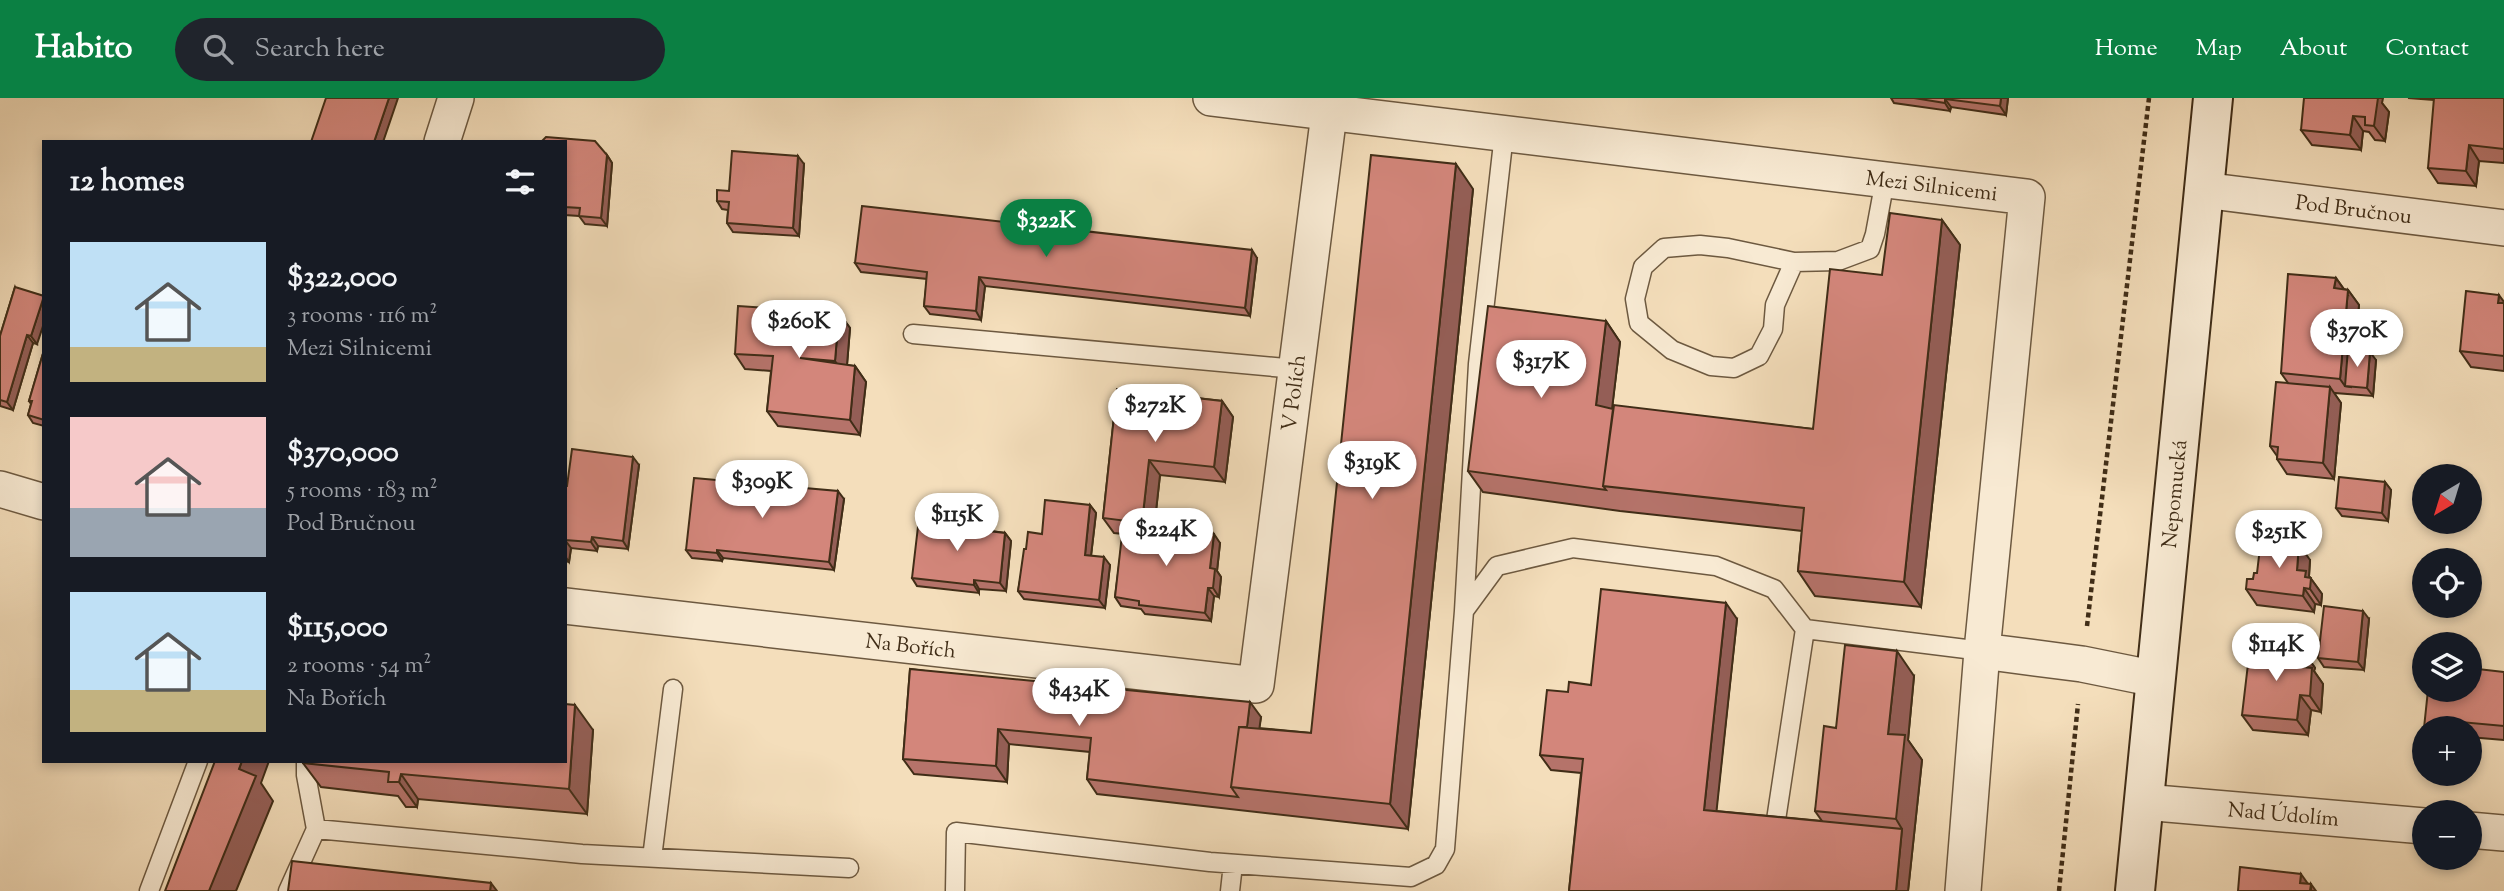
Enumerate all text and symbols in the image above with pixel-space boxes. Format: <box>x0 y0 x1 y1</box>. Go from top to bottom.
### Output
search box <box>175 18 665 81</box>
text: Habito <box>35 25 133 73</box>
icon: search <box>199 30 237 68</box>
text: Search here <box>255 31 385 68</box>
text: Home <box>2095 32 2158 66</box>
text: Map <box>2196 32 2242 66</box>
text: About <box>2280 32 2347 66</box>
text: Contact <box>2385 32 2469 66</box>
text: 12 homes <box>70 161 185 204</box>
icon: filters <box>501 163 539 201</box>
street label: Mezi Silnicemi <box>1864 165 1999 210</box>
street label: Pod Bručnou <box>2293 189 2414 233</box>
pin: $322K <box>997 200 1095 259</box>
text: $322K <box>1016 205 1076 238</box>
text: $322,000 <box>287 257 397 300</box>
icon: home <box>126 270 210 354</box>
text: 3 rooms · 116 m² <box>287 300 437 333</box>
pin: $260K <box>750 300 848 360</box>
text: $260K <box>767 306 831 339</box>
pin: $370K <box>2308 310 2406 369</box>
text: $370K <box>2326 315 2388 348</box>
text: Mezi Silnicemi <box>287 333 432 366</box>
pin: $317K <box>1492 341 1590 400</box>
text: $317K <box>1512 346 1570 379</box>
street label: V Polích <box>1276 353 1315 433</box>
pin: $272K <box>1106 384 1204 444</box>
text: $272K <box>1124 390 1186 423</box>
text: $370,000 <box>287 432 399 475</box>
street label: Nepomucká <box>2156 438 2196 550</box>
pin: $319K <box>1323 442 1421 501</box>
icon: home <box>126 445 210 529</box>
text: $319K <box>1344 447 1400 480</box>
pin: $309K <box>713 460 811 520</box>
north arrow <box>2412 464 2482 534</box>
map controls <box>2412 464 2482 870</box>
text: $309K <box>731 466 793 499</box>
text: 5 rooms · 183 m² <box>287 475 438 508</box>
pin: $115K <box>908 494 1006 553</box>
text: $115K <box>931 499 983 532</box>
text: Pod Bručnou <box>287 508 415 541</box>
pin: $224K <box>1117 508 1215 568</box>
pin: $251K <box>2230 510 2328 570</box>
text: $224K <box>1135 514 1197 547</box>
text: $251K <box>2251 516 2307 549</box>
button: locate <box>2412 548 2482 618</box>
text: $115,000 <box>287 607 388 650</box>
icon: home <box>126 620 210 704</box>
pin: $114K <box>2227 624 2325 683</box>
street label: Na Bořích <box>864 627 957 668</box>
text: $114K <box>2248 629 2304 662</box>
button: layers <box>2412 632 2482 702</box>
text: 2 rooms · 54 m² <box>287 650 431 683</box>
pin: $434K <box>1030 668 1128 728</box>
text: $434K <box>1048 674 1110 707</box>
text: Na Bořích <box>287 683 387 716</box>
button: + <box>2412 716 2482 786</box>
street label: Nad Údolím <box>2227 796 2340 836</box>
button: − <box>2412 800 2482 870</box>

